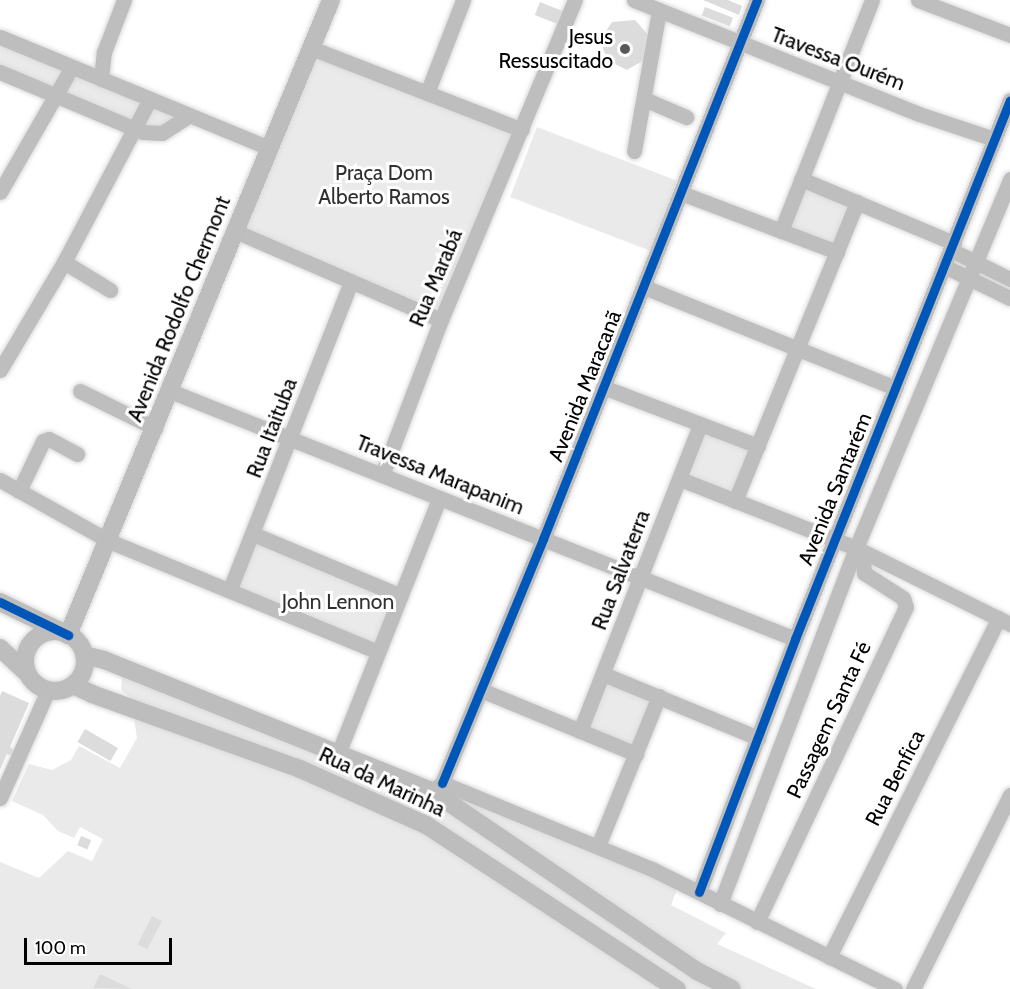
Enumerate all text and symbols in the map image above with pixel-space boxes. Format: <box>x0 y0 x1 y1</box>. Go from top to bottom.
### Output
street label: Travessa Ourém <box>768 22 908 96</box>
place label: Jesus Ressuscitado <box>499 24 613 74</box>
marker: Jesus Ressuscitado <box>618 42 632 56</box>
park label: Praça Dom Alberto Ramos <box>318 160 450 210</box>
street label: Avenida Rodolfo Chermont <box>122 193 236 425</box>
street label: Rua Marabá <box>404 225 468 331</box>
street label: Avenida Maracanã <box>543 307 627 465</box>
street label: Rua Itaituba <box>241 375 303 481</box>
street label: Avenida Santarém <box>793 409 877 569</box>
street label: Travessa Marapanim <box>352 430 528 520</box>
street label: Rua Salvaterra <box>587 506 655 634</box>
park label: John Lennon <box>282 589 394 615</box>
street label: Passagem Santa Fé <box>782 638 876 802</box>
street label: Rua Benfica <box>860 726 930 830</box>
street label: Rua da Marinha <box>315 742 449 822</box>
scale bar <box>27 926 176 964</box>
text: 100 m <box>35 937 86 959</box>

